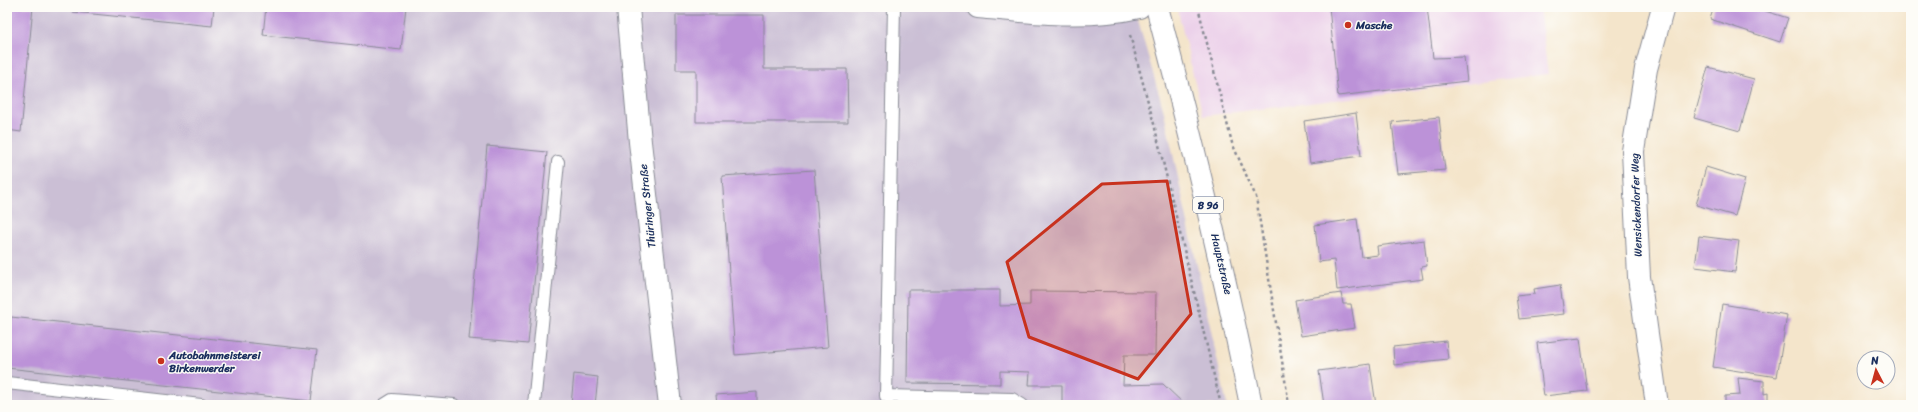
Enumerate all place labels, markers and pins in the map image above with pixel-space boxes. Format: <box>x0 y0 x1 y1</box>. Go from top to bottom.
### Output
place label: Masche <box>1355 16 1393 35</box>
marker: Masche <box>1343 20 1353 30</box>
place label: Autobahnmeisterei Birkenwerder <box>168 346 262 378</box>
marker: Autobahnmeisterei Birkenwerder <box>156 356 166 366</box>

